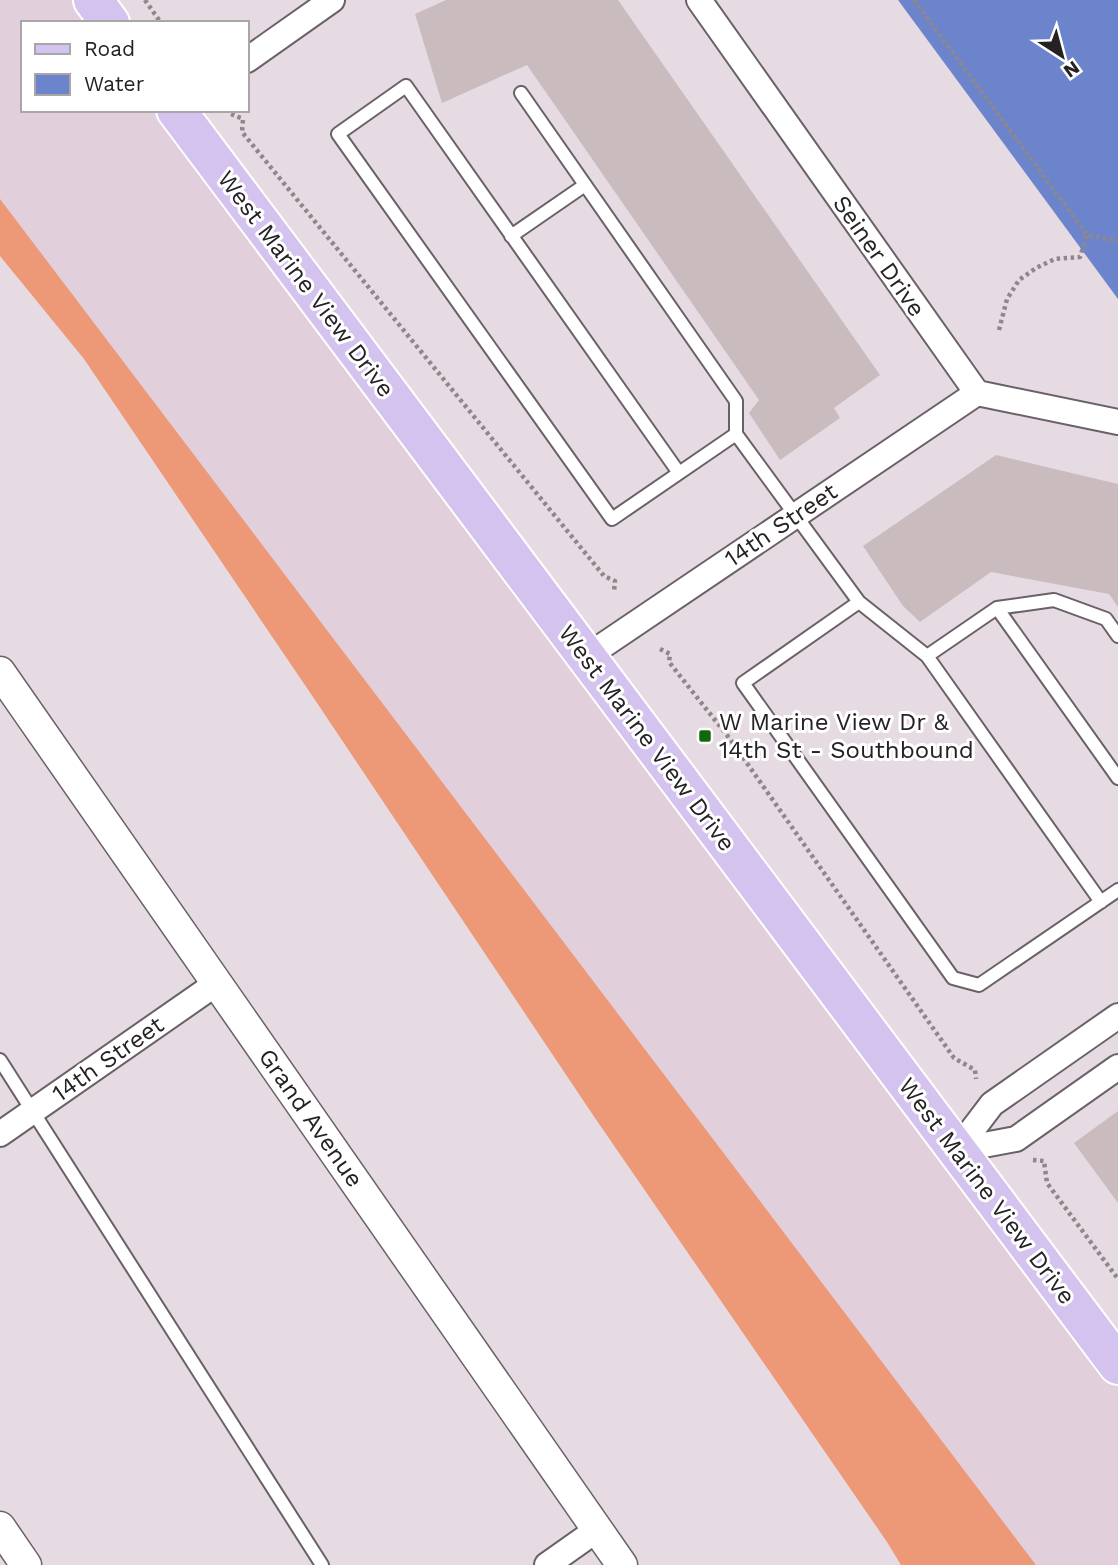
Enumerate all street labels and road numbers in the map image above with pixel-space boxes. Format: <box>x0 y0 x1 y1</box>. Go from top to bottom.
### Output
street label: West Marine View Drive <box>212 165 400 403</box>
street label: Seiner Drive <box>827 190 931 322</box>
street label: 14th Street <box>720 477 842 573</box>
street label: West Marine View Drive <box>553 619 741 857</box>
street label: 14th Street <box>47 1010 169 1108</box>
street label: Grand Avenue <box>253 1043 369 1193</box>
street label: West Marine View Drive <box>893 1072 1081 1310</box>

